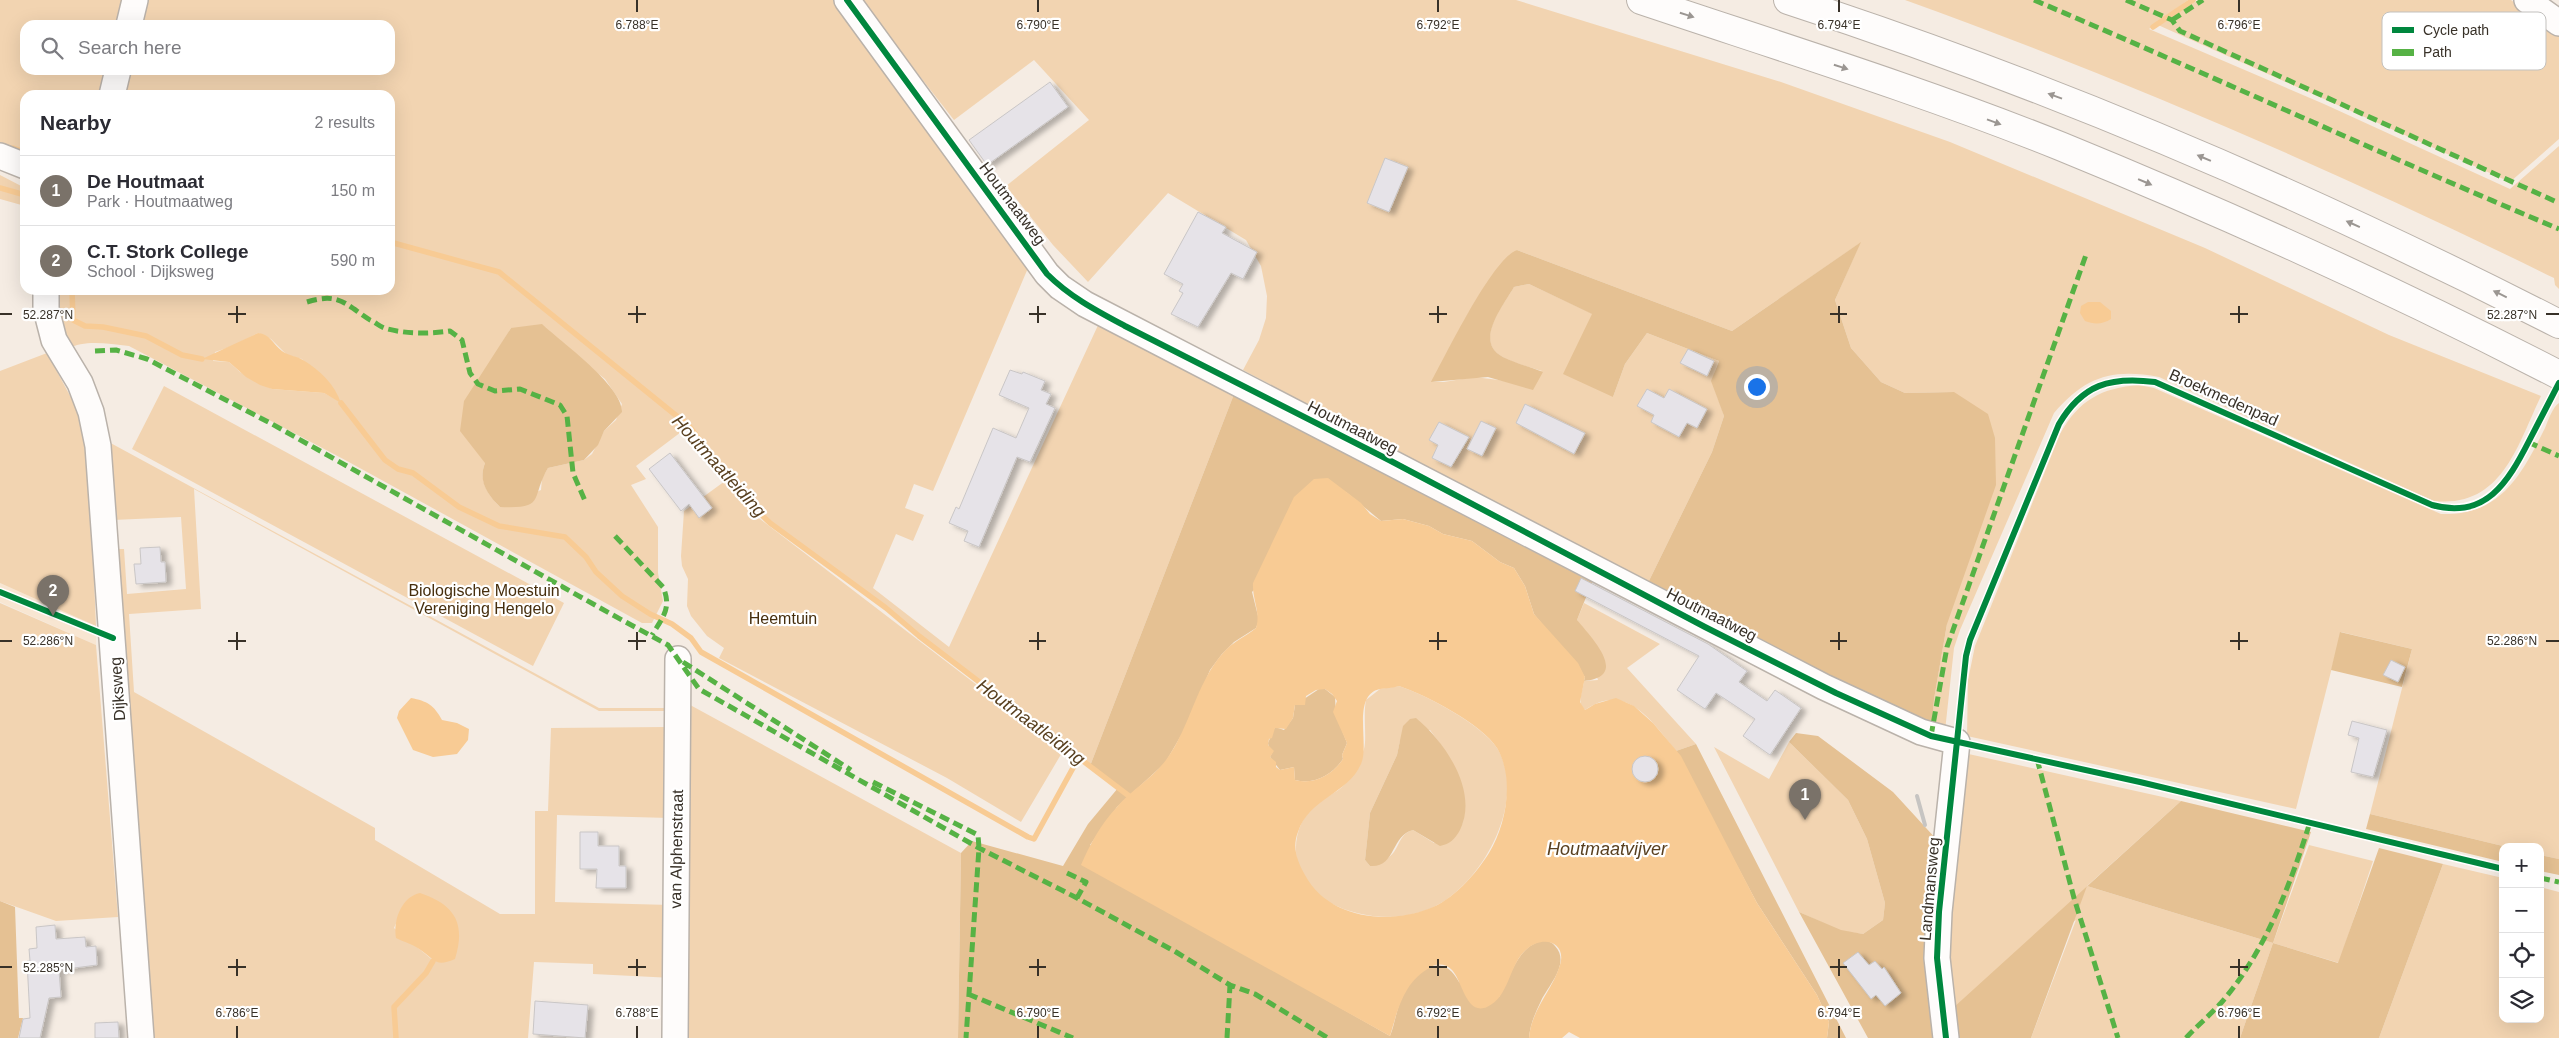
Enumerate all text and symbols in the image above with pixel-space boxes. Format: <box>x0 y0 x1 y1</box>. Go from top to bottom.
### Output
one-way arrow <box>1679 12 1694 20</box>
legend <box>2382 12 2546 70</box>
text: 6.788°E <box>616 18 658 32</box>
text: 6.790°E <box>1017 18 1059 32</box>
text: 6.792°E <box>1417 18 1459 32</box>
text: 6.794°E <box>1818 18 1860 32</box>
text: 6.796°E <box>2218 18 2260 32</box>
search box <box>20 20 395 75</box>
text: Cycle path <box>2423 22 2489 38</box>
icon: search <box>38 34 66 62</box>
text: Search here <box>78 37 182 58</box>
text: Path <box>2423 44 2452 60</box>
one-way arrow <box>1834 63 1849 71</box>
one-way arrow <box>2047 92 2062 99</box>
text: Nearby <box>40 111 111 134</box>
text: 2 results <box>315 114 375 131</box>
one-way arrow <box>1986 119 2001 126</box>
one-way arrow <box>2197 154 2211 162</box>
street label: Houtmaatweg <box>976 159 1049 248</box>
text: De Houtmaat <box>87 171 204 192</box>
one-way arrow <box>2138 179 2152 187</box>
text: 1 <box>52 182 60 199</box>
text: 150 m <box>331 182 375 199</box>
text: Park · Houtmaatweg <box>87 193 233 210</box>
one-way arrow <box>2346 220 2360 228</box>
text: C.T. Stork College <box>87 241 249 262</box>
text: 2 <box>52 252 60 269</box>
text: 590 m <box>331 252 375 269</box>
text: School · Dijksweg <box>87 263 214 280</box>
one-way arrow <box>2493 290 2507 298</box>
text: 52.287°N <box>23 308 73 322</box>
text: 52.287°N <box>2487 308 2537 322</box>
street label: Broekmedenpad <box>2167 366 2281 429</box>
your location <box>1744 374 1770 400</box>
street label: Houtmaatweg <box>1305 397 1401 457</box>
water label: Houtmaatleiding <box>668 411 770 521</box>
pin: 2 <box>37 575 69 616</box>
park label: Biologische Moestuin Vereniging Hengelo <box>408 582 560 617</box>
street label: Houtmaatweg <box>1664 584 1760 644</box>
park label: Heemtuin <box>749 610 817 627</box>
text: 52.286°N <box>23 634 73 648</box>
text: 52.286°N <box>2487 634 2537 648</box>
street label: Dijksweg <box>107 656 128 721</box>
water label: Houtmaatleiding <box>973 675 1089 769</box>
pin: 1 <box>1789 779 1821 820</box>
street label: van Alphenstraat <box>667 789 686 909</box>
street label: Landmansweg <box>1916 836 1943 942</box>
water label: Houtmaatvijver <box>1547 839 1668 859</box>
map controls <box>2499 843 2544 1023</box>
button: + <box>2499 843 2544 888</box>
button: − <box>2499 888 2544 933</box>
button: locate <box>2499 933 2544 978</box>
text: 52.285°N <box>23 961 73 975</box>
button: layers <box>2499 978 2544 1023</box>
text: 6.786°E <box>216 1006 258 1020</box>
text: 6.788°E <box>616 1006 658 1020</box>
text: 6.790°E <box>1017 1006 1059 1020</box>
text: 6.792°E <box>1417 1006 1459 1020</box>
text: 6.794°E <box>1818 1006 1860 1020</box>
text: 6.796°E <box>2218 1006 2260 1020</box>

